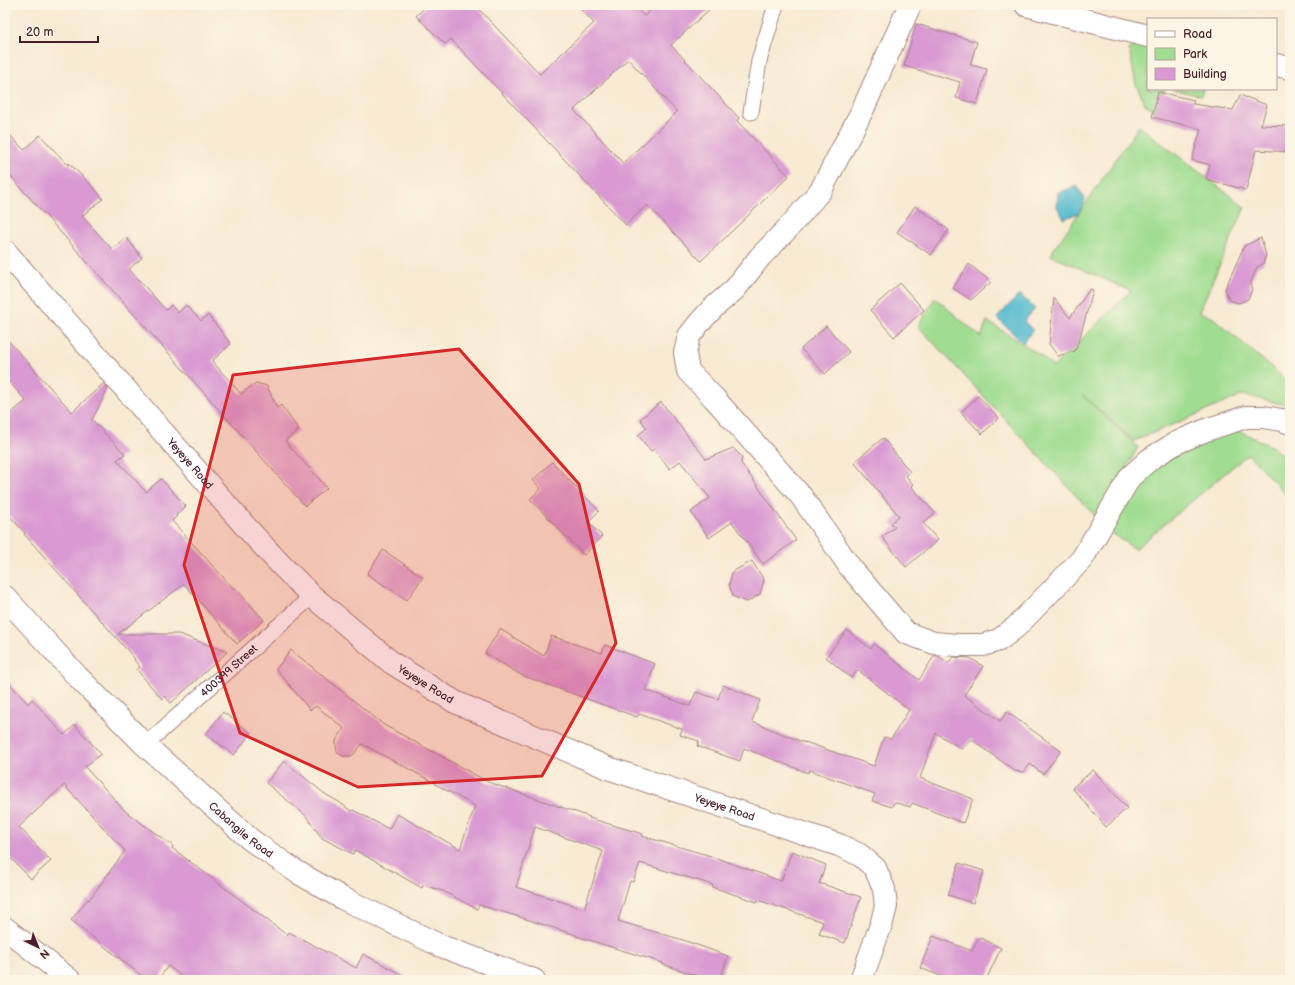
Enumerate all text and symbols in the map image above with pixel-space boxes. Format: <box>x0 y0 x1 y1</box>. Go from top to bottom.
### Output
scale bar <box>20 18 98 44</box>
legend <box>1147 18 1277 90</box>
text: 20 m <box>26 25 53 40</box>
text: Road <box>1183 27 1212 42</box>
text: Park <box>1183 47 1207 62</box>
text: Building <box>1183 67 1227 82</box>
street label: Yeyeye Road <box>164 435 216 492</box>
street label: 400399 Street <box>198 642 261 700</box>
street label: Yeyeye Road <box>394 662 456 706</box>
street label: Yeyeye Road <box>692 791 757 824</box>
street label: Cabangile Road <box>206 799 276 861</box>
north arrow <box>18 927 58 967</box>
text: N <box>37 946 52 962</box>

